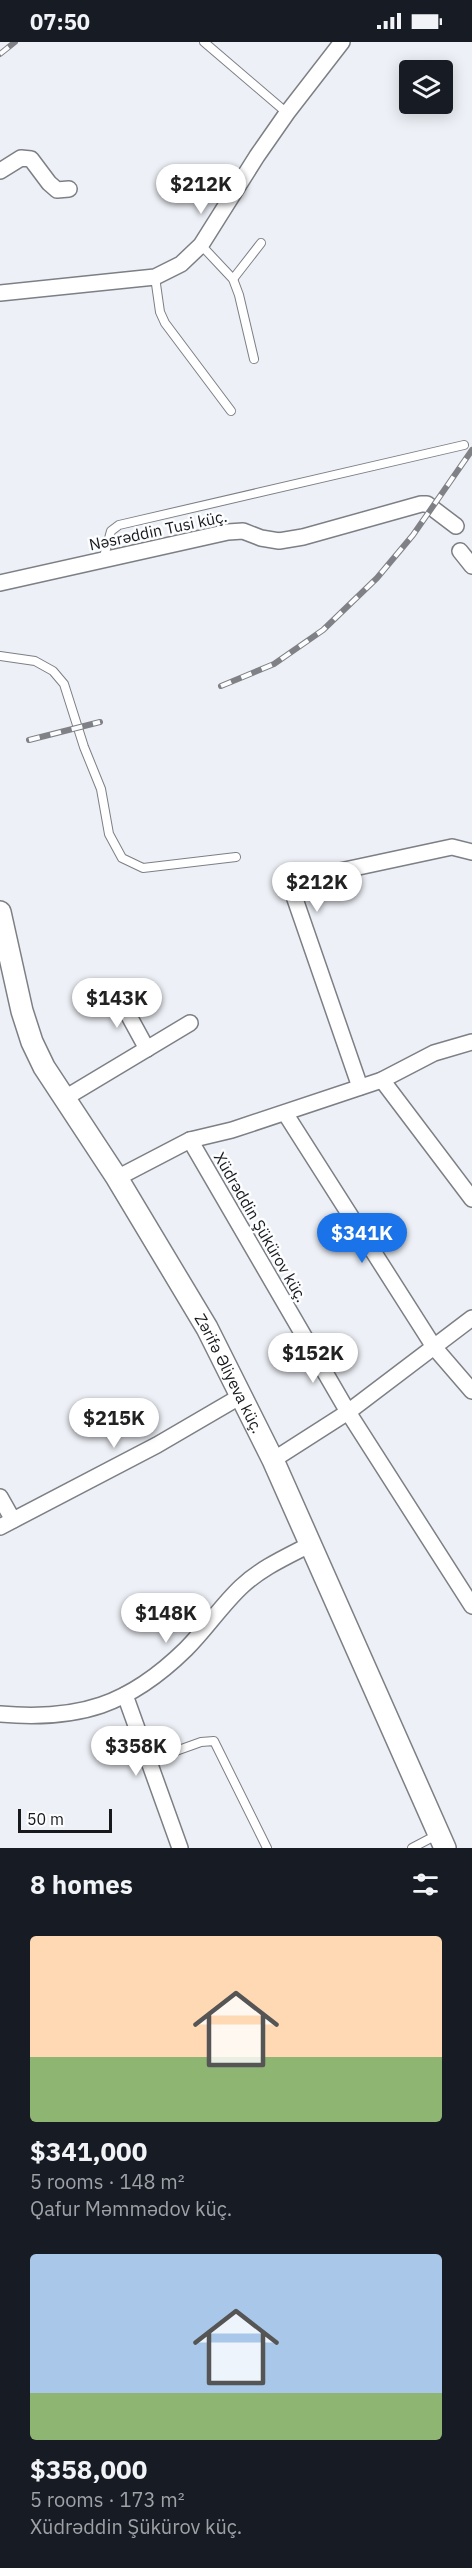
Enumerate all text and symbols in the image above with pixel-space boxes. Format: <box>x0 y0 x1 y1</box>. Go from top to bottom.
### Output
text: 07:50 <box>30 7 90 36</box>
map controls <box>399 60 453 114</box>
button: layers <box>399 60 453 114</box>
pin: $212K <box>159 164 243 215</box>
text: $212K <box>170 170 232 197</box>
street label: Nəsrəddin Tusi küç. <box>87 506 229 554</box>
pin: $212K <box>275 862 359 913</box>
text: $212K <box>286 868 348 895</box>
pin: $143K <box>75 978 159 1029</box>
text: $143K <box>86 984 148 1011</box>
street label: Xüdrəddin Şükürov küç. <box>210 1148 312 1306</box>
pin: $341K <box>320 1213 404 1264</box>
text: $341K <box>331 1219 393 1246</box>
street label: Zərifə Əliyeva küç. <box>191 1310 268 1437</box>
pin: $152K <box>271 1333 355 1384</box>
text: $152K <box>282 1339 344 1366</box>
pin: $215K <box>72 1398 156 1449</box>
text: $215K <box>83 1404 145 1431</box>
pin: $148K <box>124 1593 208 1644</box>
text: $148K <box>135 1599 197 1626</box>
pin: $358K <box>94 1726 178 1777</box>
text: $358K <box>105 1732 167 1759</box>
scale bar <box>18 1806 112 1834</box>
text: 50 m <box>27 1809 64 1829</box>
text: 8 homes <box>30 1867 133 1901</box>
icon: filters <box>409 1868 442 1901</box>
icon: home <box>182 1975 290 2083</box>
text: $341,000 <box>30 2134 147 2168</box>
text: 5 rooms · 148 m² <box>30 2168 185 2195</box>
text: Qafur Məmmədov küç. <box>30 2195 232 2222</box>
icon: home <box>182 2293 290 2401</box>
text: $358,000 <box>30 2452 147 2486</box>
text: 5 rooms · 173 m² <box>30 2486 185 2513</box>
text: Xüdrəddin Şükürov küç. <box>30 2513 242 2540</box>

